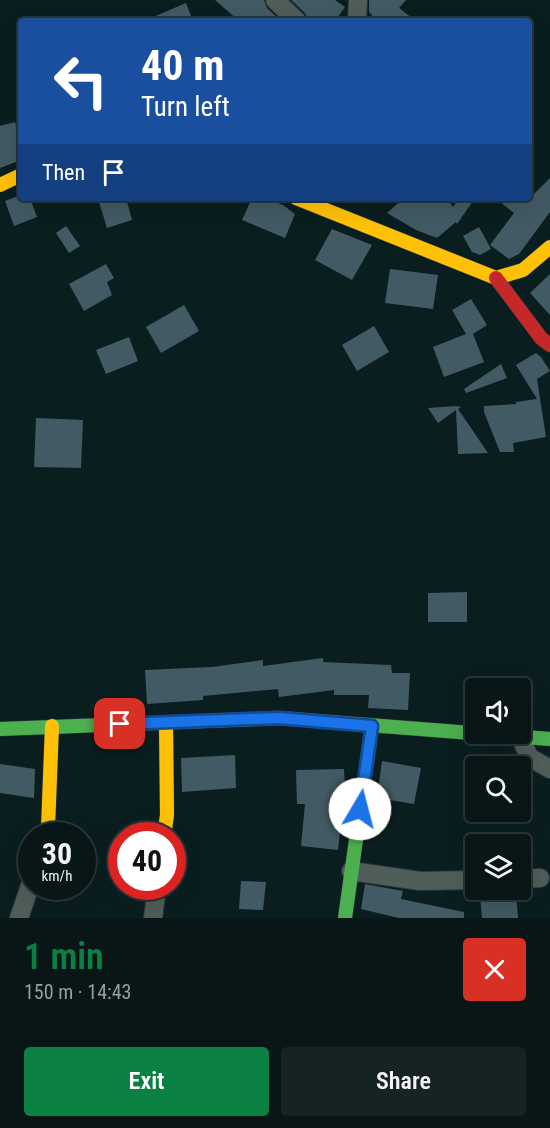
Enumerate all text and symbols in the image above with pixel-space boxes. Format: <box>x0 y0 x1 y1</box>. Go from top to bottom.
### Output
text: 40 m <box>141 41 224 90</box>
icon: left <box>42 42 120 120</box>
text: Turn left <box>141 91 230 123</box>
icon: arrive <box>97 156 130 189</box>
text: Then <box>42 160 85 185</box>
map controls <box>465 678 531 900</box>
button: sound <box>465 678 531 744</box>
pin <box>94 698 145 749</box>
icon: arrive <box>103 707 136 740</box>
button: search <box>465 756 531 822</box>
position arrow <box>328 777 392 841</box>
speed limit sign: 40 <box>108 822 186 900</box>
button: layers <box>465 834 531 900</box>
text: 30 <box>42 836 72 871</box>
text: km/h <box>42 867 72 885</box>
text: 1 min <box>24 936 104 978</box>
button: close <box>463 938 526 1001</box>
text: 150 m · 14:43 <box>24 980 131 1004</box>
button: Exit <box>24 1047 269 1116</box>
button: Share <box>281 1047 526 1116</box>

